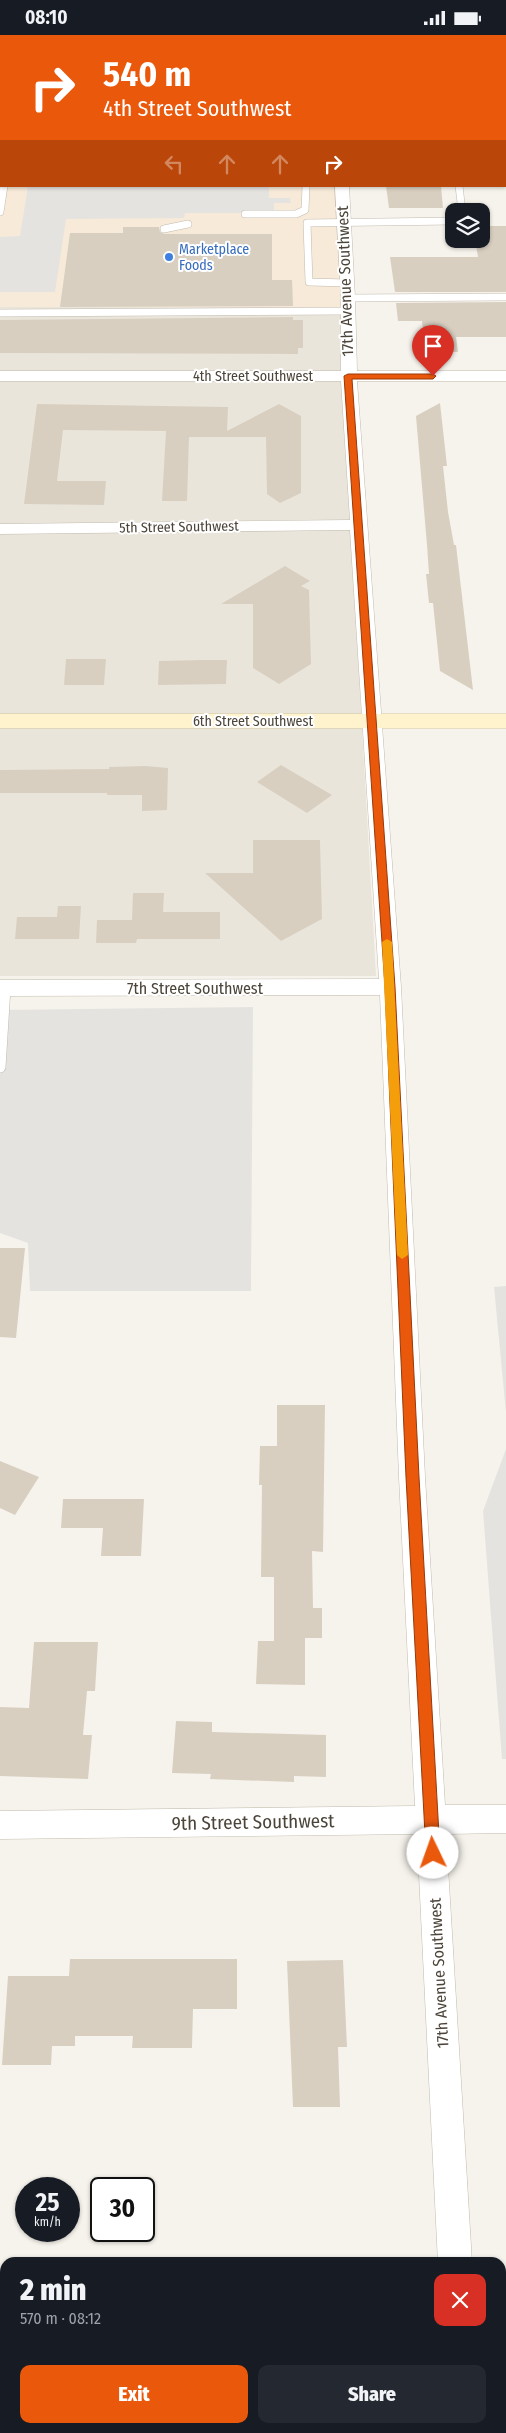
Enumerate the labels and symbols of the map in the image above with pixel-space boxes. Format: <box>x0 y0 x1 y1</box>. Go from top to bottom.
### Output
street label: 17th Avenue Southwest <box>333 205 357 357</box>
place label: Marketplace Foods <box>179 241 249 274</box>
marker: Marketplace Foods <box>163 251 175 263</box>
pin <box>412 325 454 376</box>
street label: 4th Street Southwest <box>193 368 313 385</box>
street label: 5th Street Southwest <box>119 517 239 537</box>
street label: 6th Street Southwest <box>193 713 313 730</box>
street label: 7th Street Southwest <box>127 979 264 998</box>
street label: 9th Street Southwest <box>171 1809 335 1835</box>
position arrow <box>406 1826 458 1878</box>
street label: 17th Avenue Southwest <box>426 1896 452 2049</box>
speed limit sign: 30 <box>90 2177 155 2242</box>

